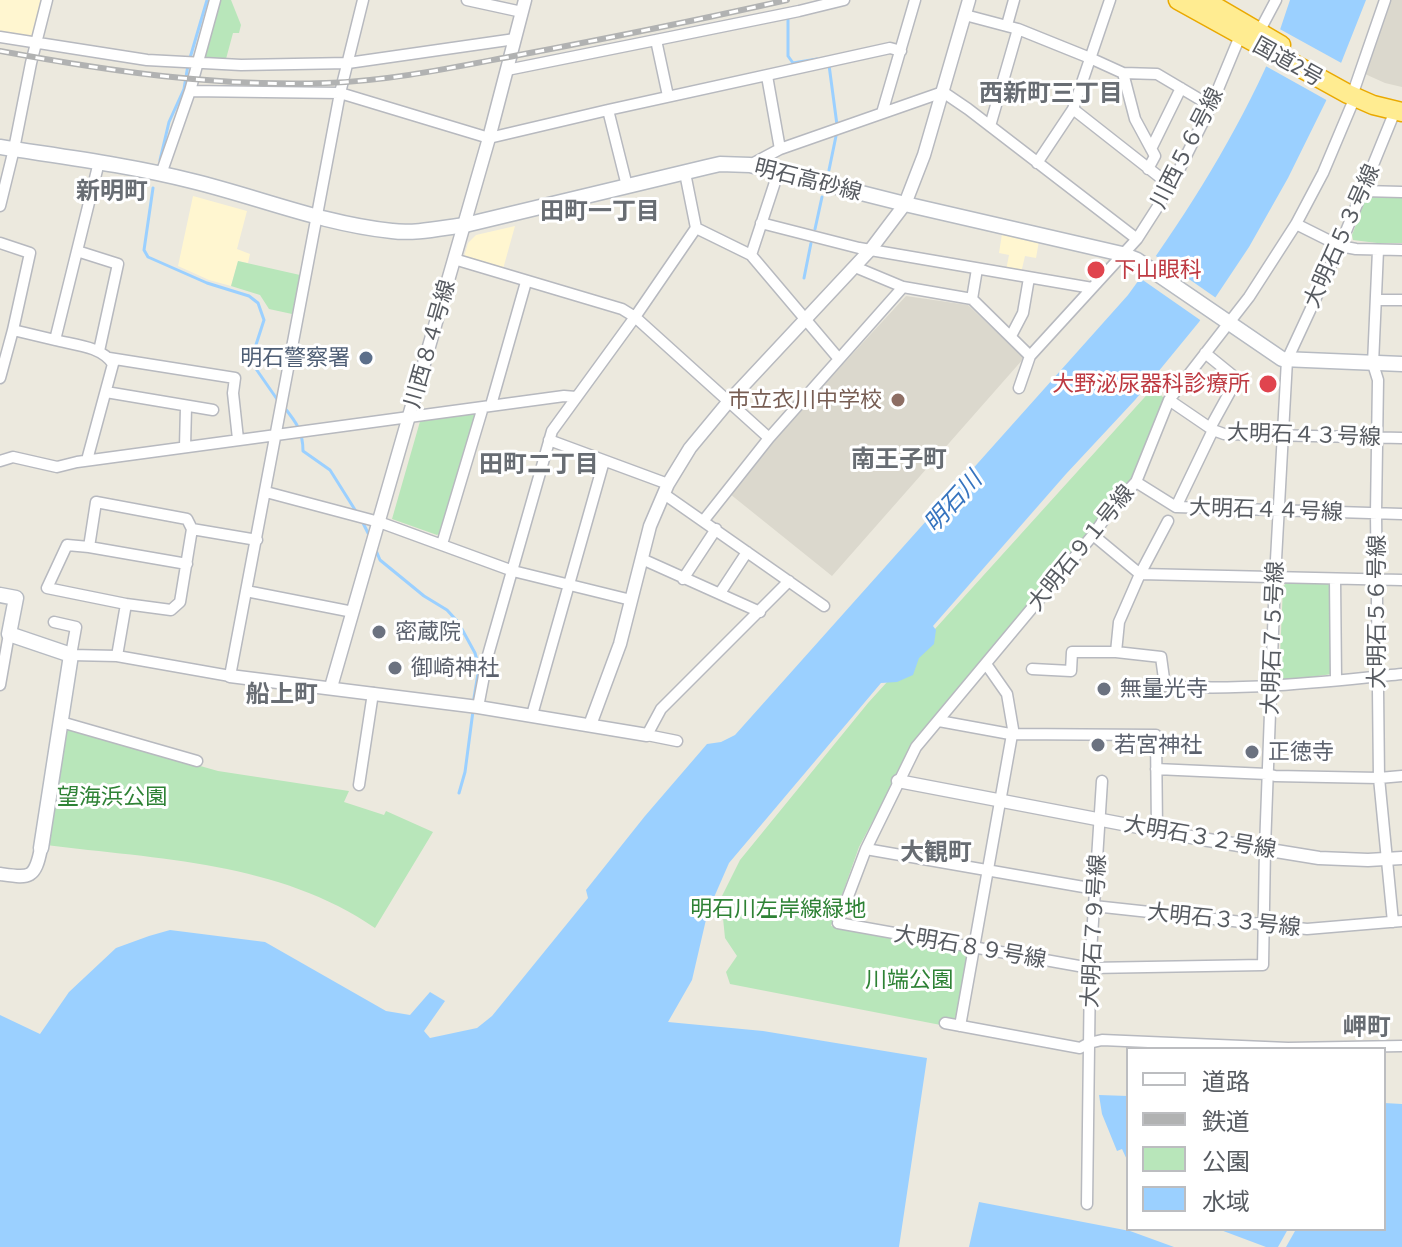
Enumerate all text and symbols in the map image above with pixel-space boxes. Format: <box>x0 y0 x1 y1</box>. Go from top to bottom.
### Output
street label: 国道2号 <box>1248 32 1328 92</box>
district label: 西新町三丁目 <box>979 79 1123 107</box>
street label: 川西５６号線 <box>1145 83 1229 213</box>
street label: 明石高砂線 <box>751 154 865 206</box>
street label: 大明石５３号線 <box>1299 160 1385 312</box>
district label: 新明町 <box>76 177 148 205</box>
district label: 田町一丁目 <box>540 197 660 225</box>
place label: 下山眼科 <box>1114 257 1202 283</box>
marker: 下山眼科 <box>1085 259 1107 281</box>
street label: 川西８４号線 <box>399 277 461 411</box>
place label: 明石警察署 <box>240 345 350 371</box>
marker: 明石警察署 <box>357 349 375 367</box>
place label: 大野泌尿器科診療所 <box>1052 371 1250 397</box>
marker: 大野泌尿器科診療所 <box>1257 373 1279 395</box>
place label: 市立衣川中学校 <box>728 387 882 413</box>
marker: 市立衣川中学校 <box>889 391 907 409</box>
street label: 大明石４３号線 <box>1227 419 1381 451</box>
district label: 南王子町 <box>851 445 947 473</box>
district label: 田町二丁目 <box>479 450 599 478</box>
water label: 明石川 <box>918 466 988 538</box>
street label: 大明石９１号線 <box>1022 480 1140 616</box>
street label: 大明石４４号線 <box>1189 494 1343 526</box>
street label: 大明石５６号線 <box>1364 535 1390 689</box>
street label: 大明石７５号線 <box>1257 561 1289 715</box>
place label: 密蔵院 <box>395 619 461 645</box>
marker: 密蔵院 <box>370 623 388 641</box>
place label: 御崎神社 <box>411 655 499 681</box>
marker: 御崎神社 <box>386 659 404 677</box>
place label: 無量光寺 <box>1120 676 1208 702</box>
district label: 船上町 <box>246 680 318 708</box>
marker: 無量光寺 <box>1095 680 1113 698</box>
place label: 若宮神社 <box>1114 732 1202 758</box>
marker: 若宮神社 <box>1089 736 1107 754</box>
place label: 正徳寺 <box>1268 739 1334 765</box>
marker: 正徳寺 <box>1243 743 1261 761</box>
park label: 望海浜公園 <box>57 784 167 810</box>
street label: 大明石３２号線 <box>1122 811 1278 863</box>
district label: 大観町 <box>900 838 972 866</box>
street label: 大明石７９号線 <box>1077 853 1111 1009</box>
park label: 明石川左岸線緑地 <box>690 896 866 922</box>
street label: 大明石３３号線 <box>1146 899 1302 941</box>
street label: 大明石８９号線 <box>892 921 1048 973</box>
park label: 川端公園 <box>865 967 953 993</box>
district label: 岬町 <box>1343 1013 1391 1041</box>
legend <box>1126 1047 1386 1231</box>
text: 道路 <box>1202 1068 1250 1095</box>
text: 鉄道 <box>1202 1108 1250 1135</box>
text: 公園 <box>1202 1148 1250 1175</box>
text: 水域 <box>1202 1188 1250 1215</box>

